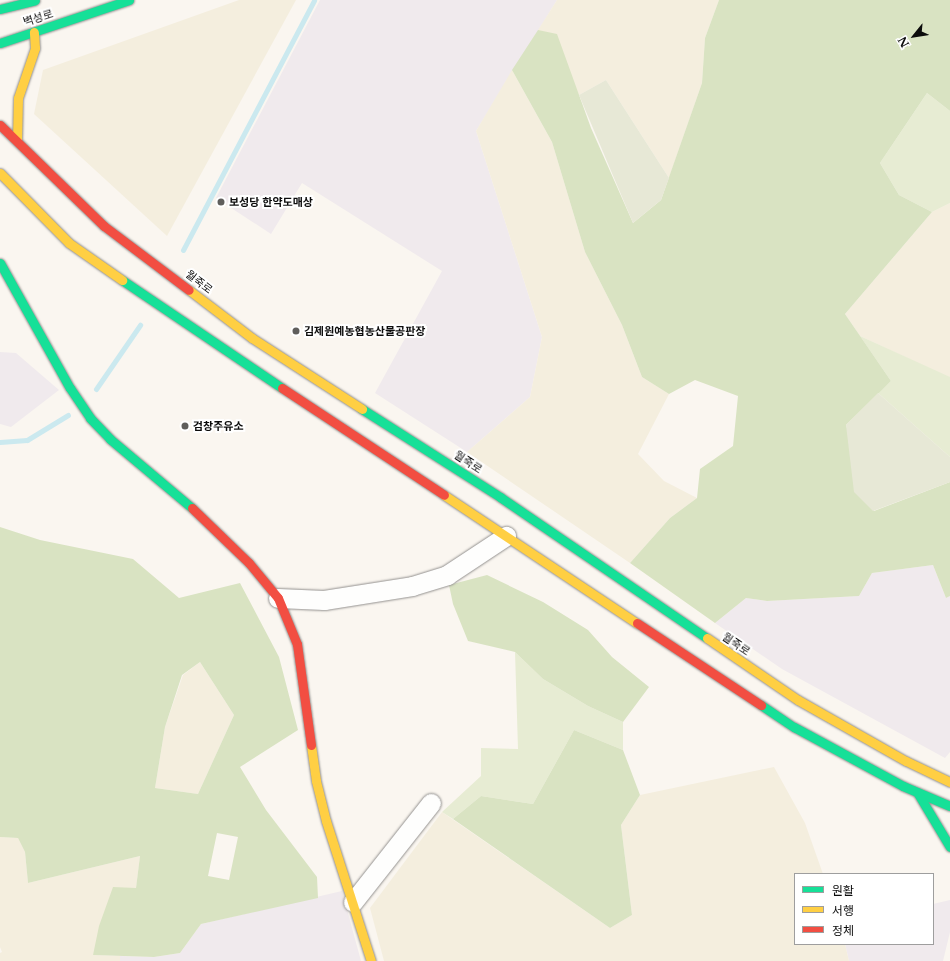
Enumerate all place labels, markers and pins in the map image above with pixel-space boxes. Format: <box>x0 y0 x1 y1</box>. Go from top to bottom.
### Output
place label: 보성당 한약도매상 <box>229 195 313 209</box>
marker: 보성당 한약도매상 <box>216 197 226 207</box>
place label: 김제원예농협농산물공판장 <box>304 324 425 338</box>
marker: 김제원예농협농산물공판장 <box>291 326 301 336</box>
place label: 검창주유소 <box>193 419 244 433</box>
marker: 검창주유소 <box>180 421 190 431</box>

